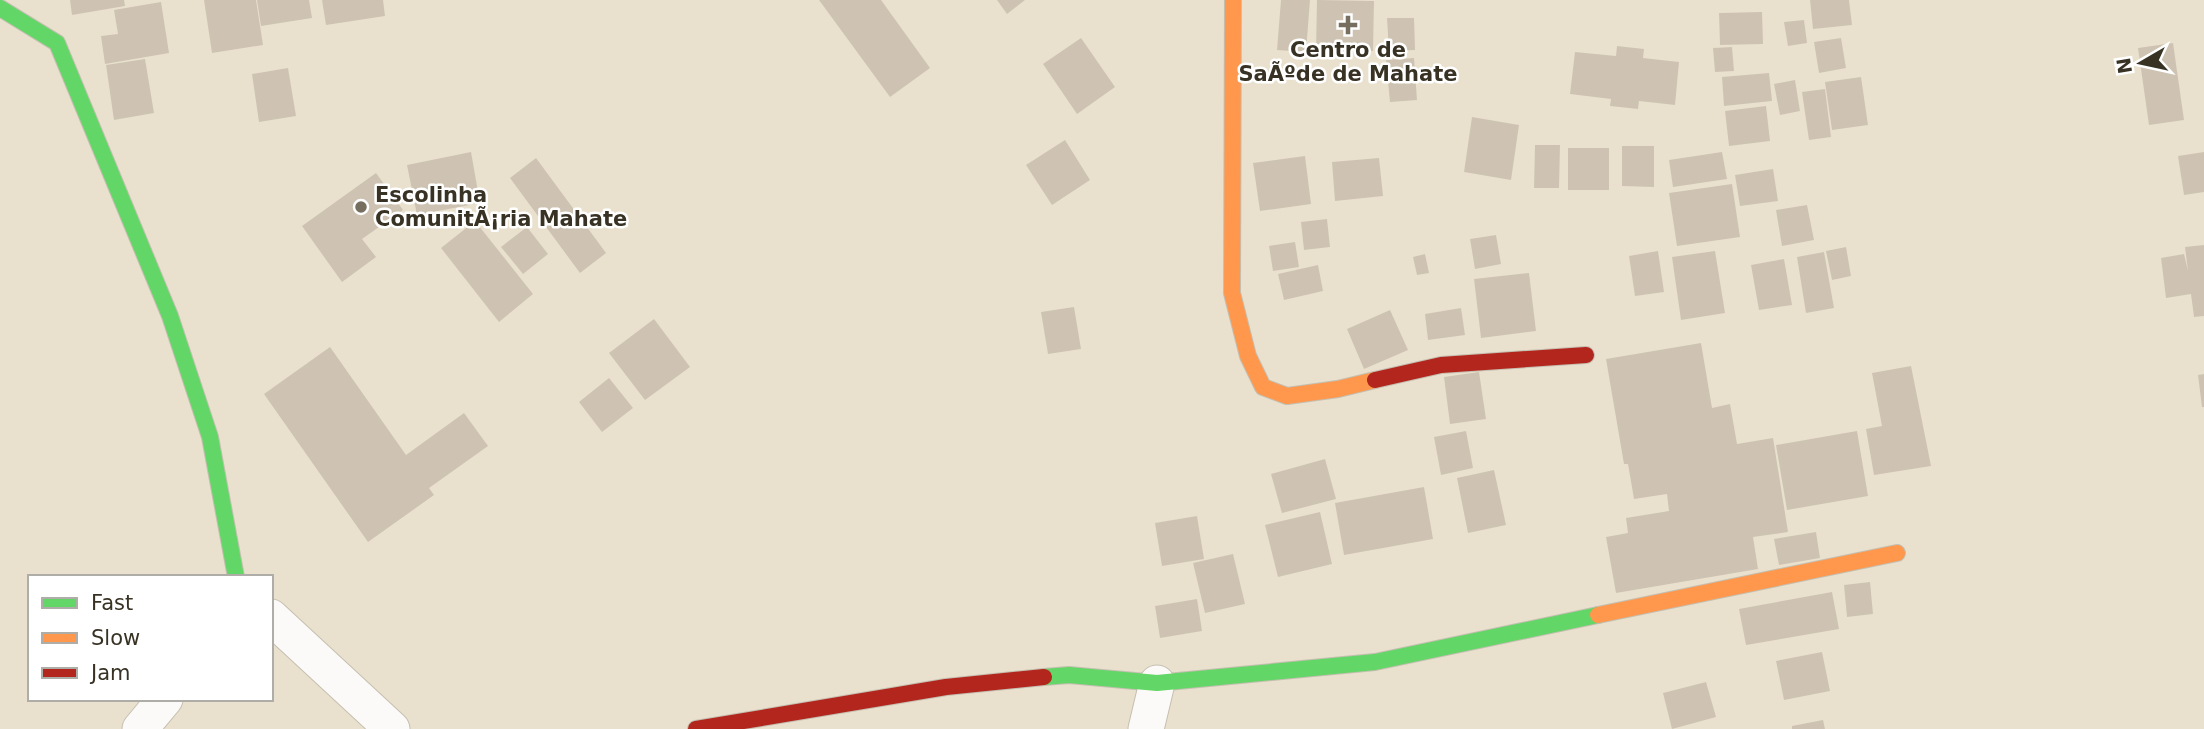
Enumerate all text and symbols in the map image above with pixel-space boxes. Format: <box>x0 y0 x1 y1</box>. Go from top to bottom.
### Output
marker: Centro de SaÃºde de Mahate <box>1338 15 1358 35</box>
north arrow <box>2106 28 2176 98</box>
place label: Centro de SaÃºde de Mahate <box>1238 38 1458 86</box>
text: N <box>2112 56 2136 75</box>
place label: Escolinha ComunitÃ¡ria Mahate <box>375 183 627 231</box>
marker: Escolinha ComunitÃ¡ria Mahate <box>353 199 369 215</box>
legend <box>28 575 273 701</box>
text: Fast <box>91 591 133 615</box>
text: Slow <box>91 626 140 650</box>
text: Jam <box>89 661 131 685</box>

